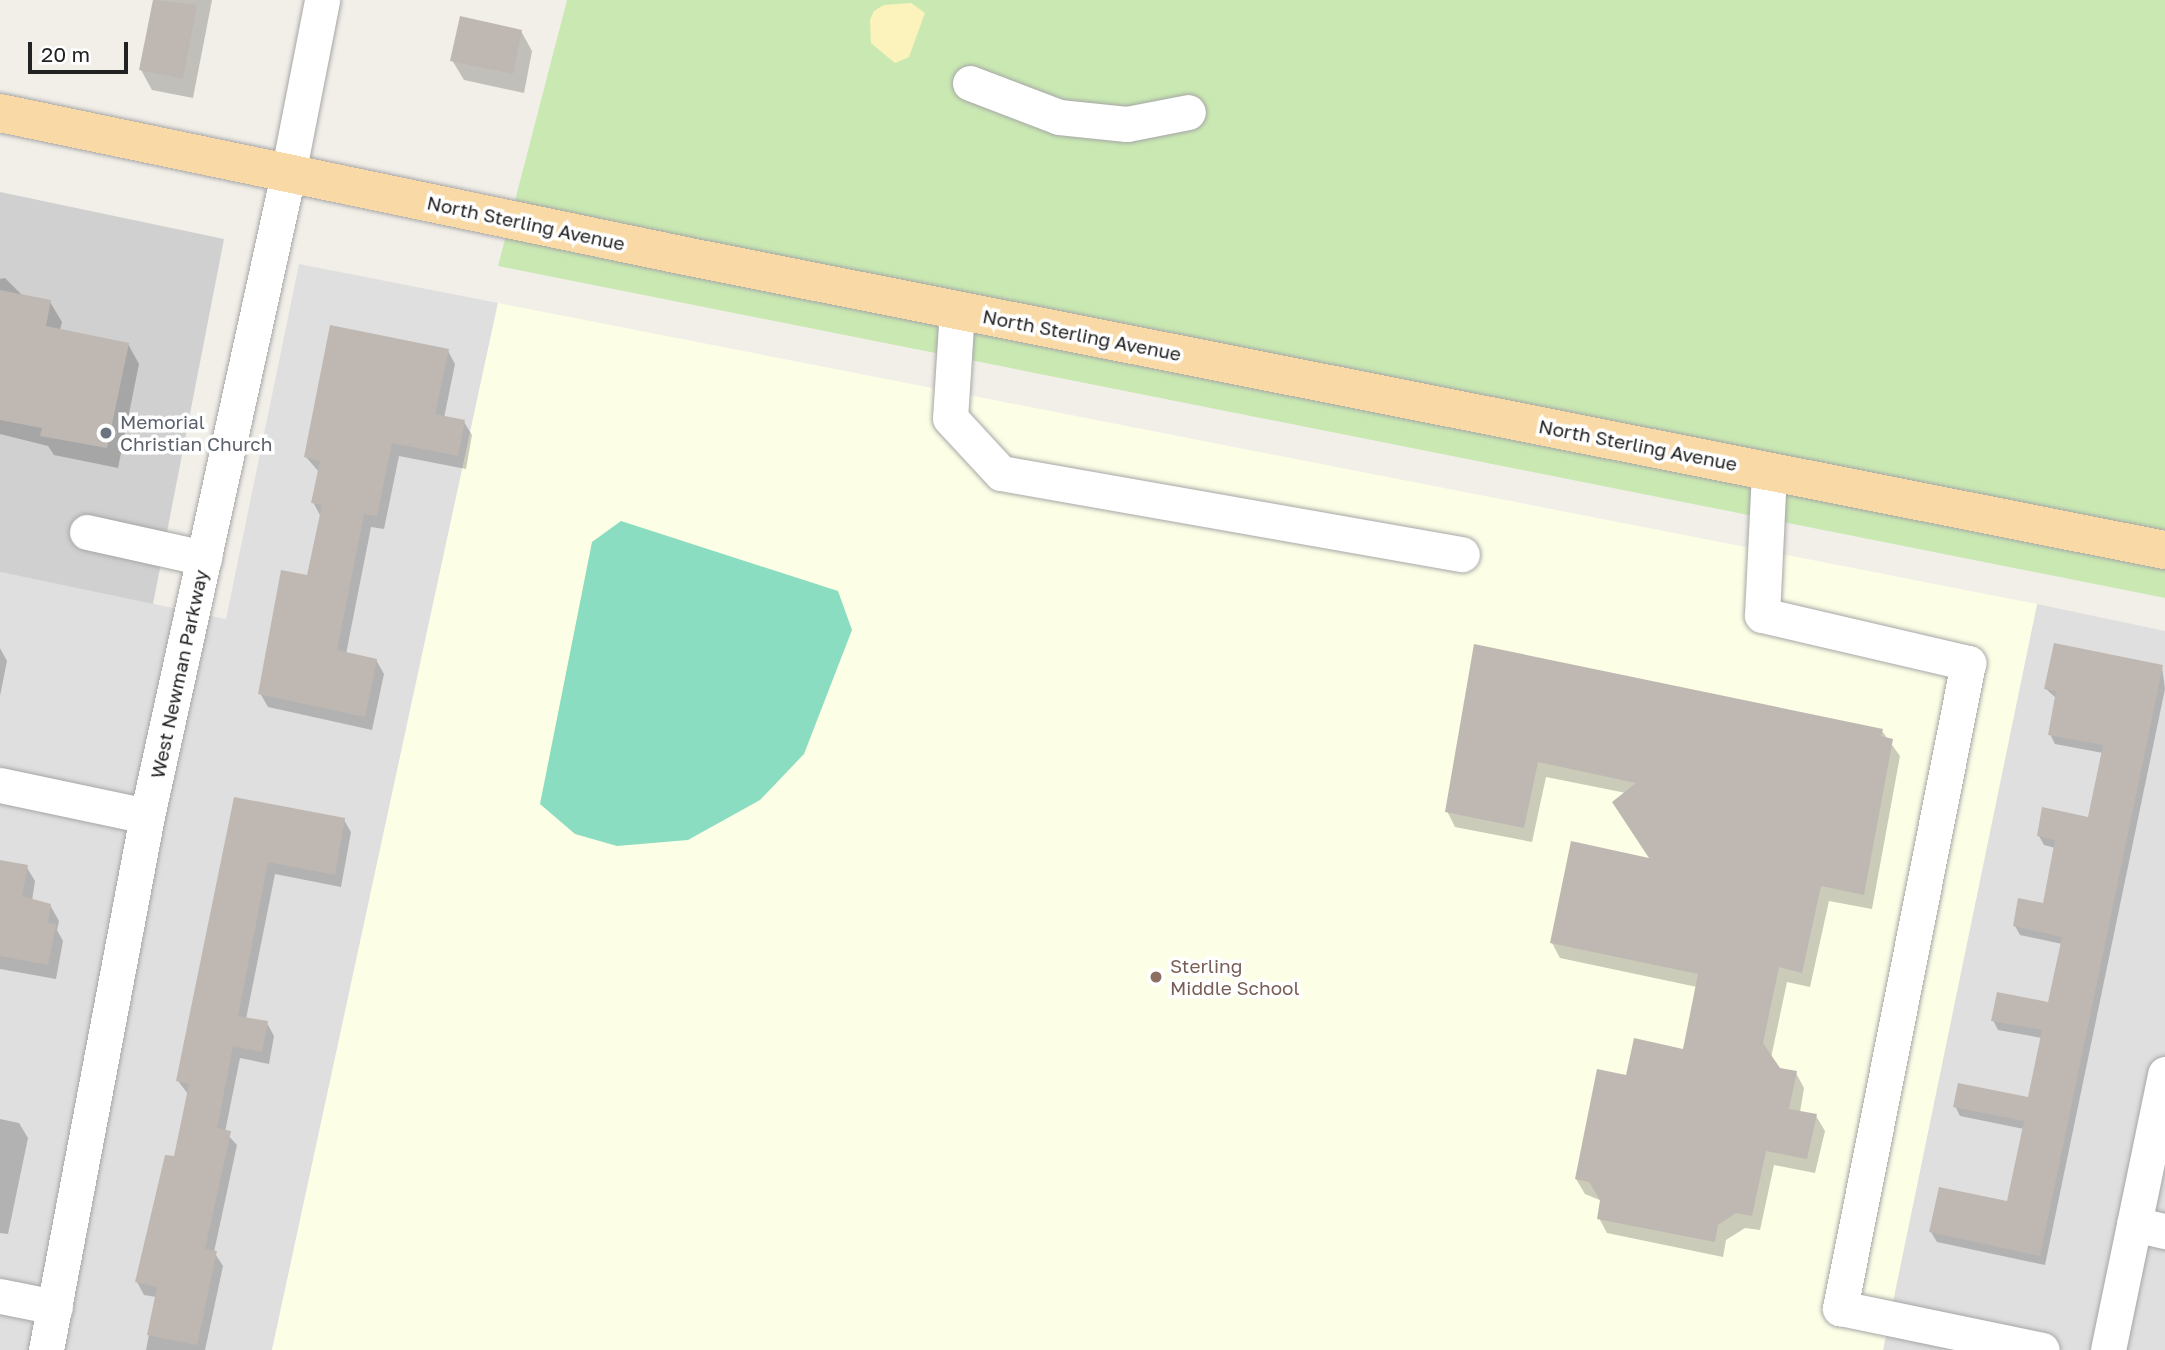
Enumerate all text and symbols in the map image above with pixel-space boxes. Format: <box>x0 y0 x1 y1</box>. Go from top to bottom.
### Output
scale bar <box>32 28 131 72</box>
text: 20 m <box>41 41 90 67</box>
street label: North Sterling Avenue <box>425 191 627 255</box>
street label: North Sterling Avenue <box>981 305 1183 365</box>
place label: Memorial Christian Church <box>120 411 272 455</box>
street label: North Sterling Avenue <box>1537 415 1739 475</box>
marker: Memorial Christian Church <box>98 425 114 441</box>
street label: West Newman Parkway <box>146 568 212 780</box>
place label: Sterling Middle School <box>1170 955 1300 999</box>
marker: Sterling Middle School <box>1148 969 1164 985</box>

